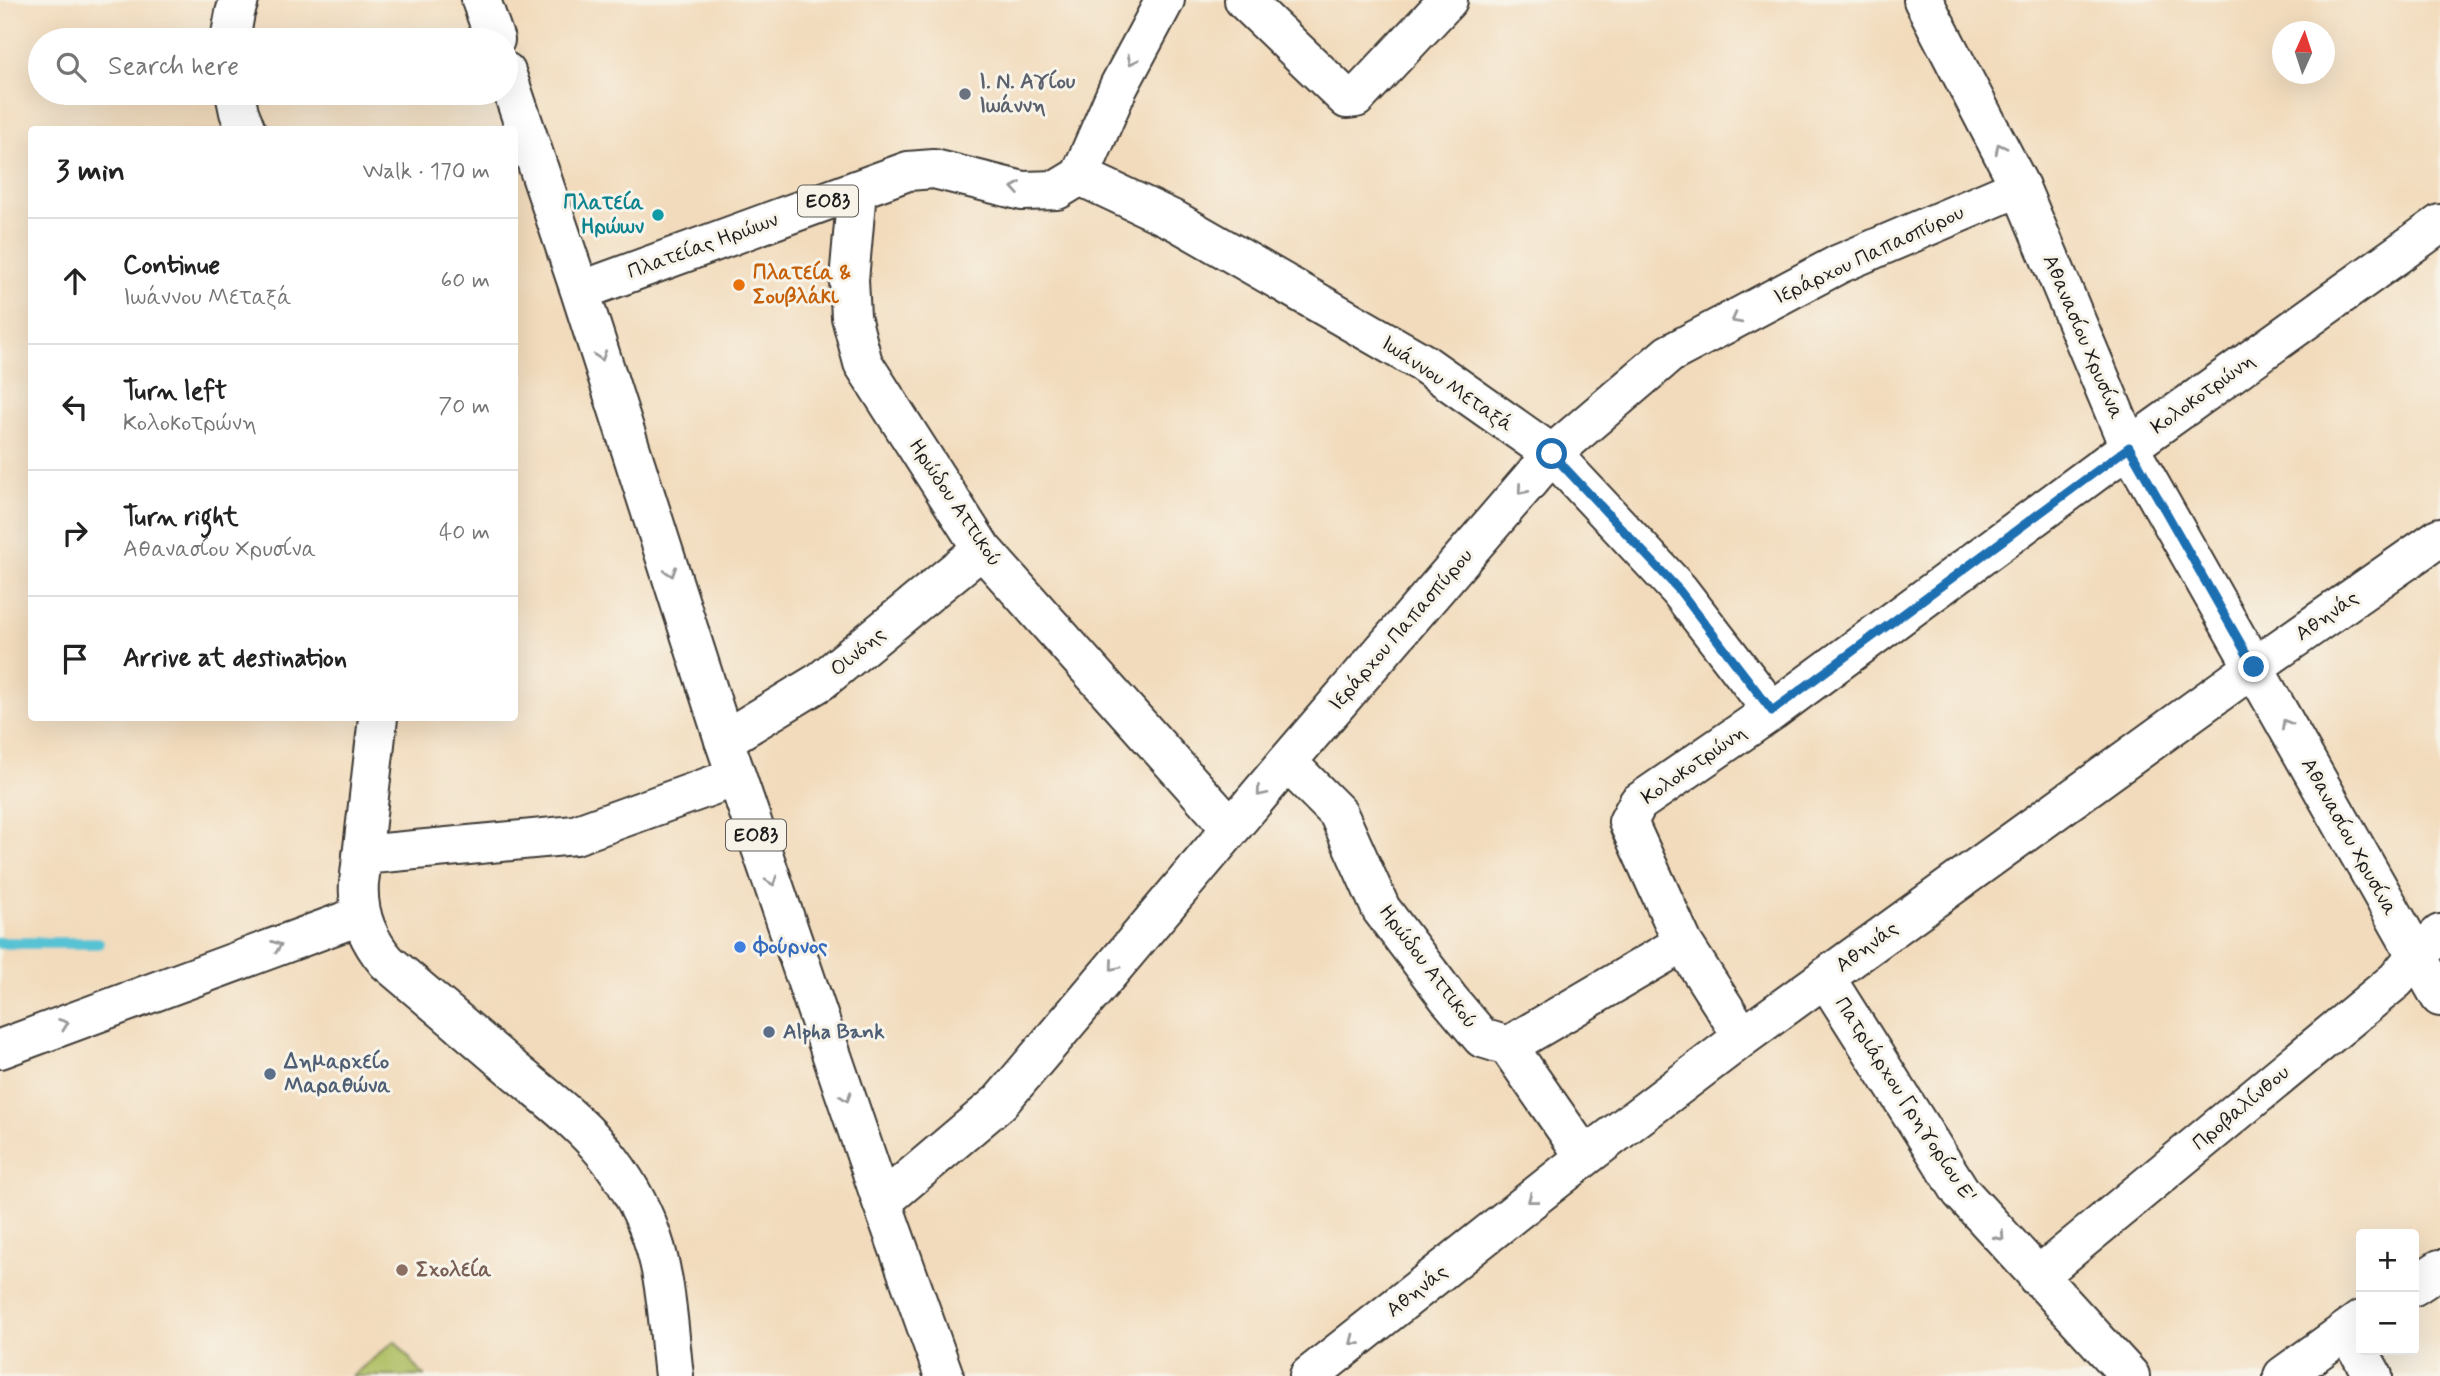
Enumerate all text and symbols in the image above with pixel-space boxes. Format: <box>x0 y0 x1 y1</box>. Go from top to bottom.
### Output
north arrow <box>2272 21 2335 84</box>
search box <box>28 28 518 105</box>
icon: search <box>52 48 90 86</box>
text: Search here <box>108 50 239 84</box>
one-way arrow <box>1127 53 1141 65</box>
place label: Ι. Ν. Αγίου Ιωάννη <box>979 68 1076 120</box>
marker: Ι. Ν. Αγίου Ιωάννη <box>957 86 973 102</box>
one-way arrow <box>1995 143 2008 155</box>
text: 3 min <box>56 152 125 191</box>
text: Walk · 170 m <box>362 157 490 187</box>
one-way arrow <box>1010 181 1022 196</box>
road number: ΕΟ83 <box>798 186 858 216</box>
place label: Πλατεία Ηρώων <box>564 189 645 241</box>
street label: Ιεράρχου Παπασπύρου <box>1769 199 1969 311</box>
street label: Πλατείας Ηρώων <box>624 206 782 286</box>
marker: Πλατεία Ηρώων <box>650 207 666 223</box>
text: Continue <box>123 249 220 283</box>
street label: Αθανασίου Χρυσίνα <box>2036 250 2130 424</box>
place label: Πλατεία & Σουβλάκι <box>753 259 851 311</box>
icon: ahead <box>56 262 94 300</box>
text: 60 m <box>441 266 490 296</box>
marker: Πλατεία & Σουβλάκι <box>731 277 747 293</box>
text: Ιωάννου Μεταξά <box>123 283 291 313</box>
one-way arrow <box>1731 311 1743 324</box>
street label: Ιωάννου Μεταξά <box>1375 329 1519 439</box>
street label: Κολοκοτρώνη <box>2145 347 2261 441</box>
one-way arrow <box>593 349 607 361</box>
text: Turn left <box>123 375 227 409</box>
icon: left <box>56 388 94 426</box>
text: 70 m <box>438 392 490 422</box>
text: Κολοκοτρώνη <box>123 409 257 439</box>
street label: Ηρώδου Αττικού <box>902 434 1008 572</box>
route start <box>1536 438 1567 469</box>
one-way arrow <box>1518 482 1530 495</box>
text: Turn right <box>123 501 239 535</box>
icon: right <box>56 514 94 552</box>
text: 40 m <box>439 518 490 548</box>
text: Αθανασίου Χρυσίνα <box>123 535 316 565</box>
street label: Ιεράρχου Παπασπύρου <box>1323 543 1479 717</box>
one-way arrow <box>662 566 677 578</box>
street label: Αθηνάς <box>2290 584 2364 648</box>
street label: Οινόης <box>824 621 892 683</box>
icon: arrive <box>56 640 94 678</box>
text: Arrive at destination <box>123 642 347 676</box>
route end <box>2238 651 2269 682</box>
street label: Κολοκοτρώνη <box>1636 718 1752 812</box>
one-way arrow <box>2281 719 2294 731</box>
street label: Αθανασίου Χρυσίνα <box>2294 753 2404 921</box>
one-way arrow <box>1257 784 1269 797</box>
road number: ΕΟ83 <box>726 820 786 850</box>
one-way arrow <box>764 875 778 887</box>
street label: Ηρώδου Αττικού <box>1372 899 1484 1035</box>
street label: Αθηνάς <box>1830 915 1904 979</box>
place label: Φούρνος <box>753 933 828 961</box>
marker: Φούρνος <box>732 939 748 955</box>
one-way arrow <box>271 940 283 954</box>
one-way arrow <box>1110 959 1123 971</box>
street label: Πατριάρχου Γρηγορίου Ε' <box>1828 992 1982 1208</box>
place label: Alpha Bank <box>783 1018 885 1046</box>
one-way arrow <box>57 1019 69 1033</box>
marker: Alpha Bank <box>761 1024 777 1040</box>
place label: Δημαρχείο Μαραθώνα <box>283 1048 391 1100</box>
street label: Προβαλίνθου <box>2186 1059 2296 1157</box>
marker: Δημαρχείο Μαραθώνα <box>262 1066 278 1082</box>
one-way arrow <box>838 1090 852 1102</box>
one-way arrow <box>1527 1191 1539 1204</box>
one-way arrow <box>1992 1228 2005 1241</box>
map controls <box>2356 1229 2419 1355</box>
button: + <box>2356 1229 2419 1292</box>
place label: Σχολεία <box>416 1256 492 1284</box>
street label: Αθηνάς <box>1380 1258 1454 1324</box>
marker: Σχολεία <box>394 1262 410 1278</box>
button: − <box>2356 1292 2419 1355</box>
one-way arrow <box>1349 1332 1361 1345</box>

